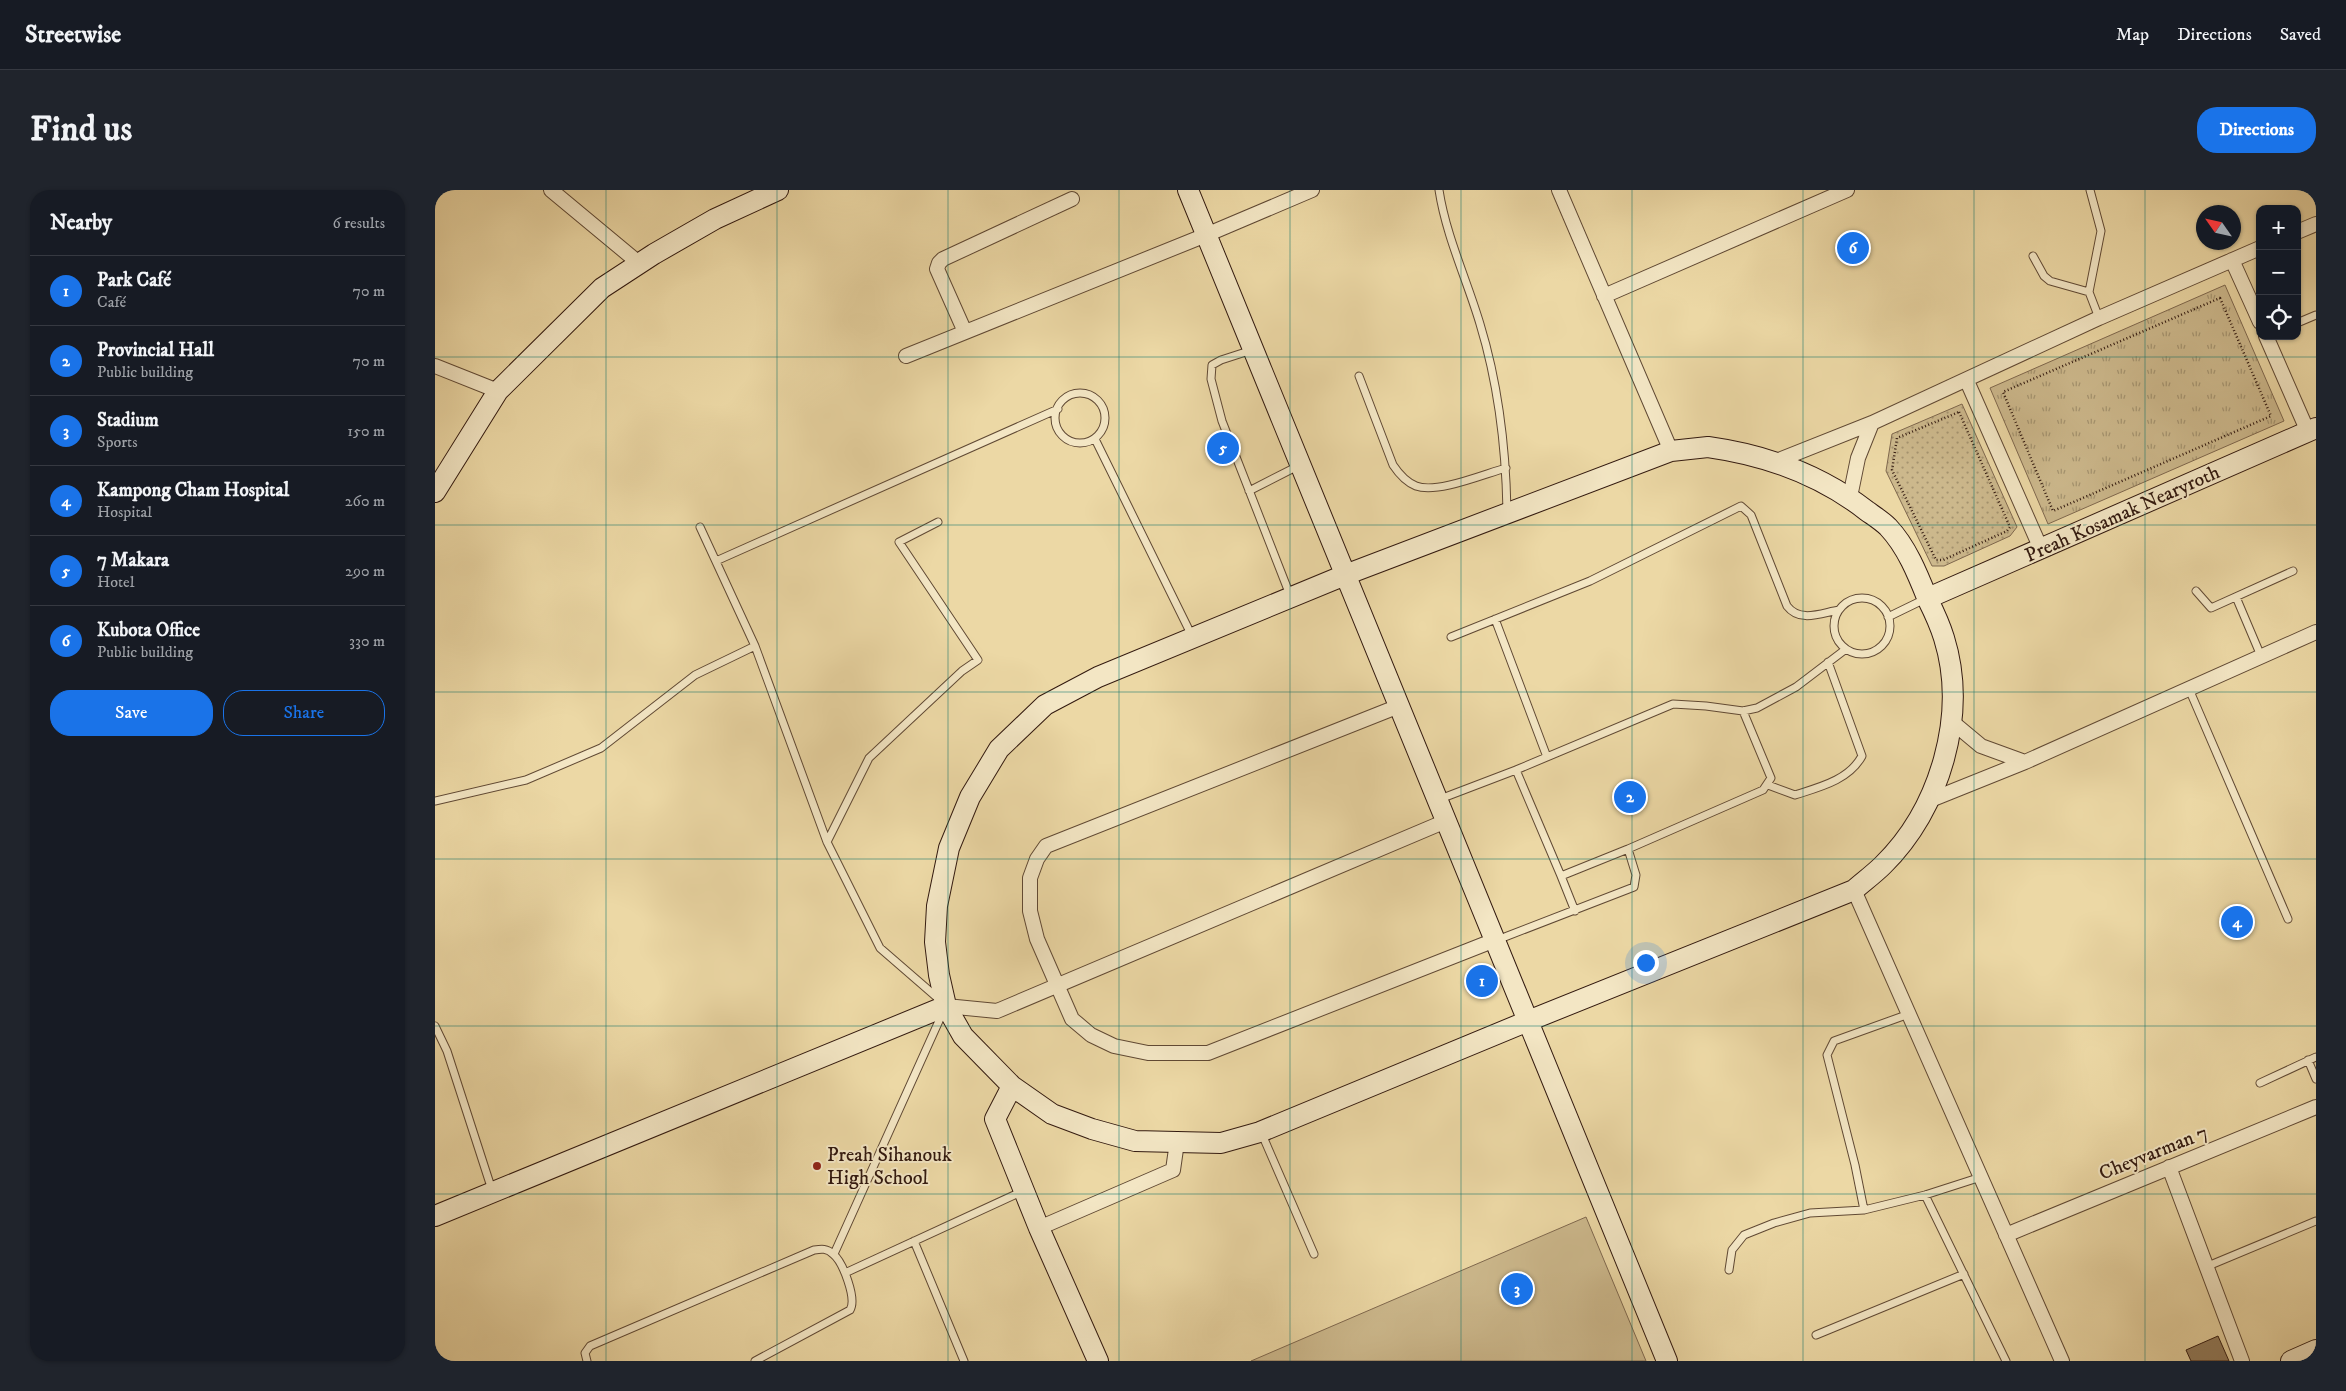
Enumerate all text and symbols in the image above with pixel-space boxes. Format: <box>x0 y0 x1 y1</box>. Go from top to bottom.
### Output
text: Streetwise <box>25 20 121 50</box>
text: Map <box>2116 24 2149 46</box>
text: Directions <box>2177 24 2252 46</box>
text: Saved <box>2280 24 2321 46</box>
button: Directions <box>2197 107 2316 153</box>
text: Find us <box>30 108 132 152</box>
north arrow <box>2196 205 2241 250</box>
map controls <box>2256 205 2301 340</box>
button: + <box>2256 205 2301 250</box>
text: Nearby <box>50 210 112 236</box>
text: 6 results <box>332 213 385 233</box>
pin: 6 <box>1837 229 1869 267</box>
button: − <box>2256 250 2301 295</box>
text: Park Café <box>97 269 171 292</box>
text: 1 <box>63 281 69 301</box>
text: 70 m <box>353 281 385 301</box>
text: Café <box>97 292 126 312</box>
button: locate <box>2256 295 2301 340</box>
text: Provincial Hall <box>97 339 214 362</box>
text: 2 <box>62 351 70 371</box>
text: 70 m <box>353 351 385 371</box>
text: Public building <box>97 362 193 382</box>
text: Stadium <box>97 409 159 432</box>
text: 3 <box>63 421 69 441</box>
text: 150 m <box>347 421 385 441</box>
pin: 5 <box>1207 429 1239 467</box>
text: Sports <box>97 432 138 452</box>
street label: Preah Kosamak Nearyroth <box>2021 460 2224 569</box>
text: Kampong Cham Hospital <box>97 479 289 502</box>
text: 4 <box>61 491 71 511</box>
text: 260 m <box>345 491 385 511</box>
text: Hospital <box>97 502 152 522</box>
text: 7 Makara <box>97 549 169 572</box>
text: 5 <box>62 561 70 581</box>
text: 290 m <box>345 561 385 581</box>
text: Hotel <box>97 572 135 592</box>
text: Kubota Office <box>97 619 200 642</box>
text: 6 <box>62 631 70 651</box>
text: 330 m <box>349 631 385 651</box>
text: Public building <box>97 642 193 662</box>
button: Save <box>50 690 213 736</box>
button: Share <box>223 690 385 736</box>
pin: 2 <box>1614 778 1646 816</box>
pin: 4 <box>2221 903 2253 941</box>
your location <box>1633 950 1659 976</box>
pin: 1 <box>1466 962 1498 1000</box>
street label: Cheyvarman 7 <box>2096 1120 2212 1187</box>
place label: Preah Sihanouk High School <box>827 1143 952 1191</box>
marker: Preah Sihanouk High School <box>811 1160 823 1172</box>
pin: 3 <box>1501 1270 1533 1308</box>

